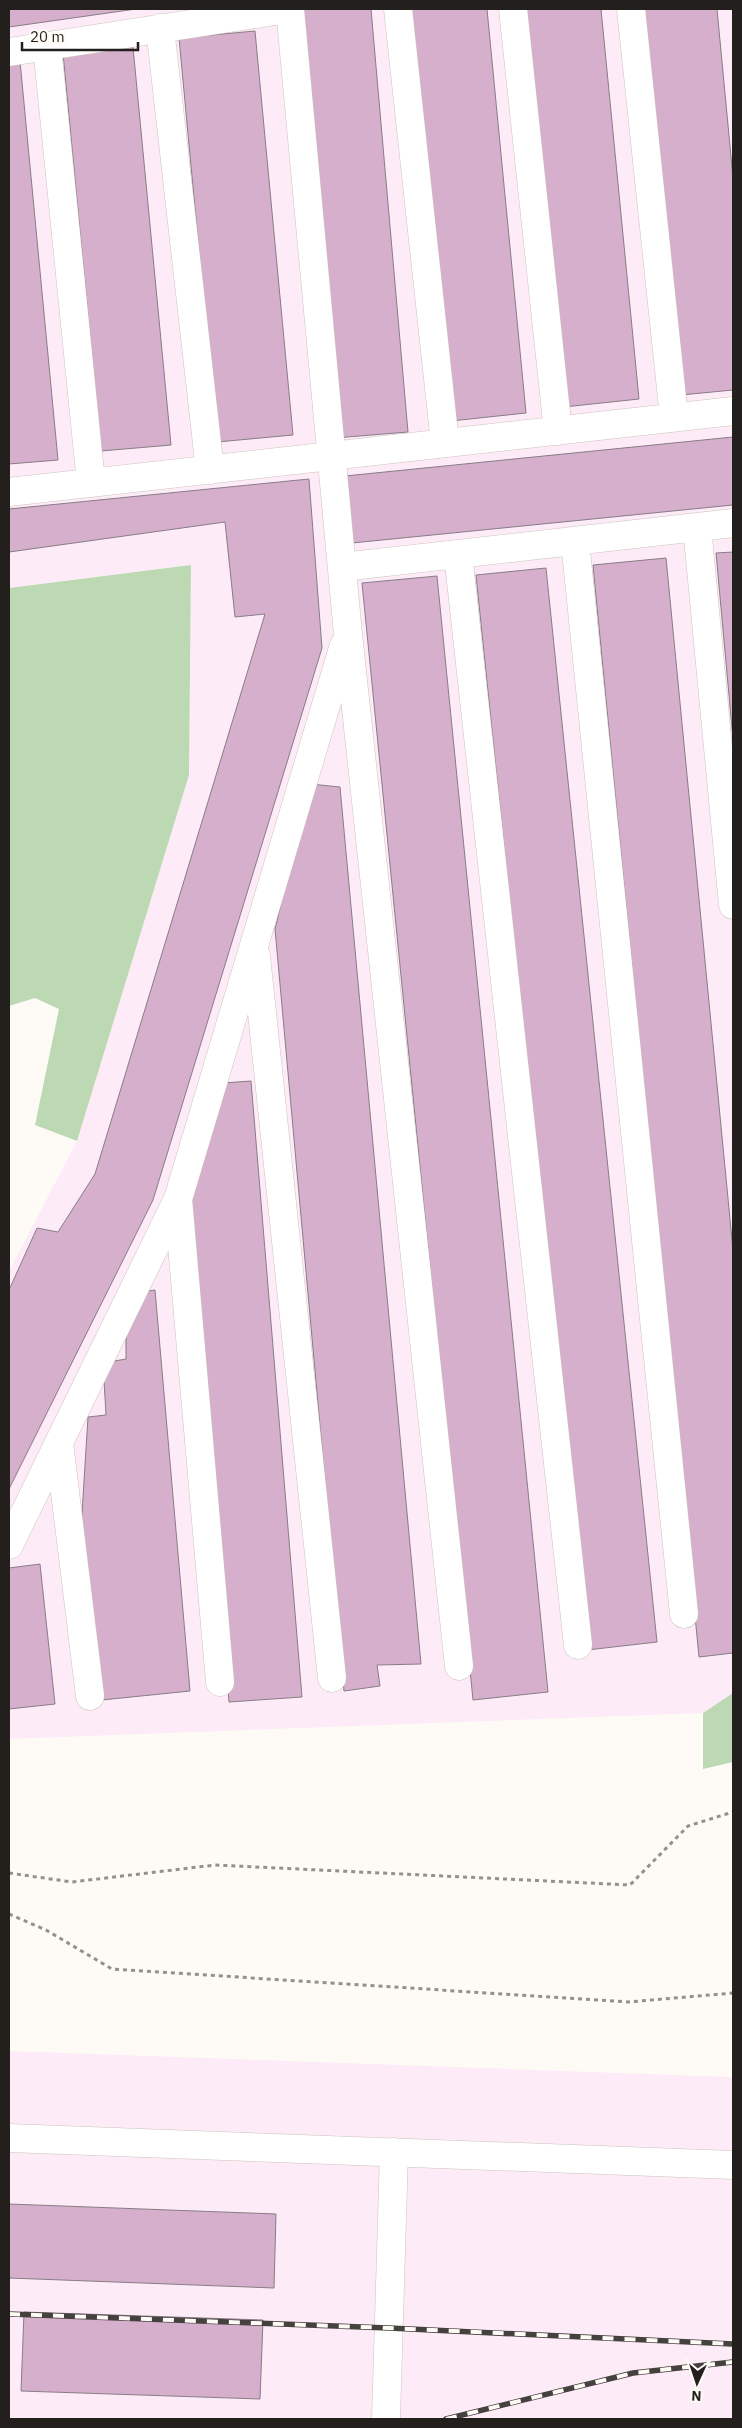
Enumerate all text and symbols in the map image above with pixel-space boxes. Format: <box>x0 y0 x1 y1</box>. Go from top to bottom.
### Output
scale bar <box>22 20 139 52</box>
text: 20 m <box>30 27 65 46</box>
north arrow <box>672 2358 722 2408</box>
text: N <box>691 2387 702 2405</box>

